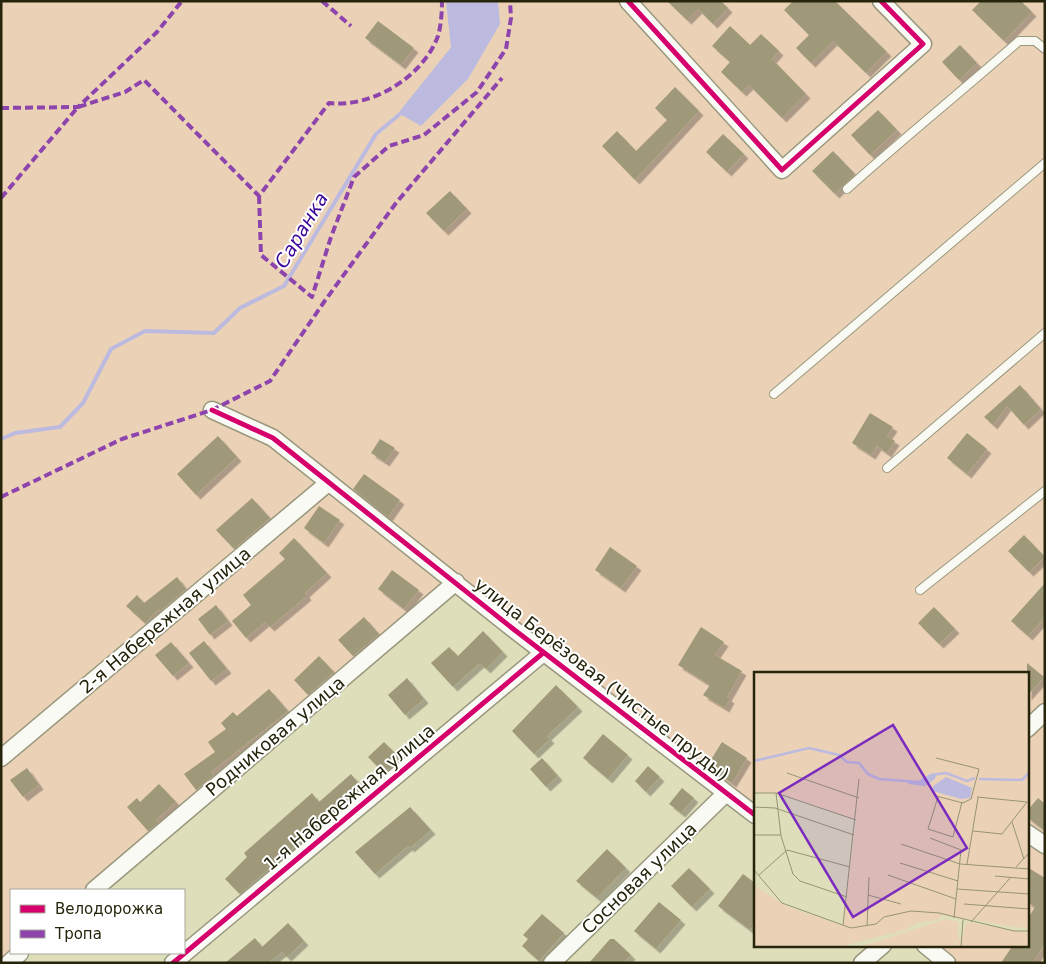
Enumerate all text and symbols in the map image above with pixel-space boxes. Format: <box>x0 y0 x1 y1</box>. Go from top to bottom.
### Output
water label: Саранка <box>270 188 332 272</box>
street label: 2-я Набережная улица <box>75 542 255 698</box>
street label: улица Берёзовая (Чистые пруды) <box>470 573 734 785</box>
street label: Родниковая улица <box>201 672 349 800</box>
inset map <box>754 672 1028 946</box>
street label: 1-я Набережная улица <box>259 719 439 875</box>
street label: Сосновая улица <box>577 818 701 938</box>
legend <box>10 889 185 954</box>
text: Велодорожка <box>55 900 163 918</box>
text: Тропа <box>54 925 102 943</box>

